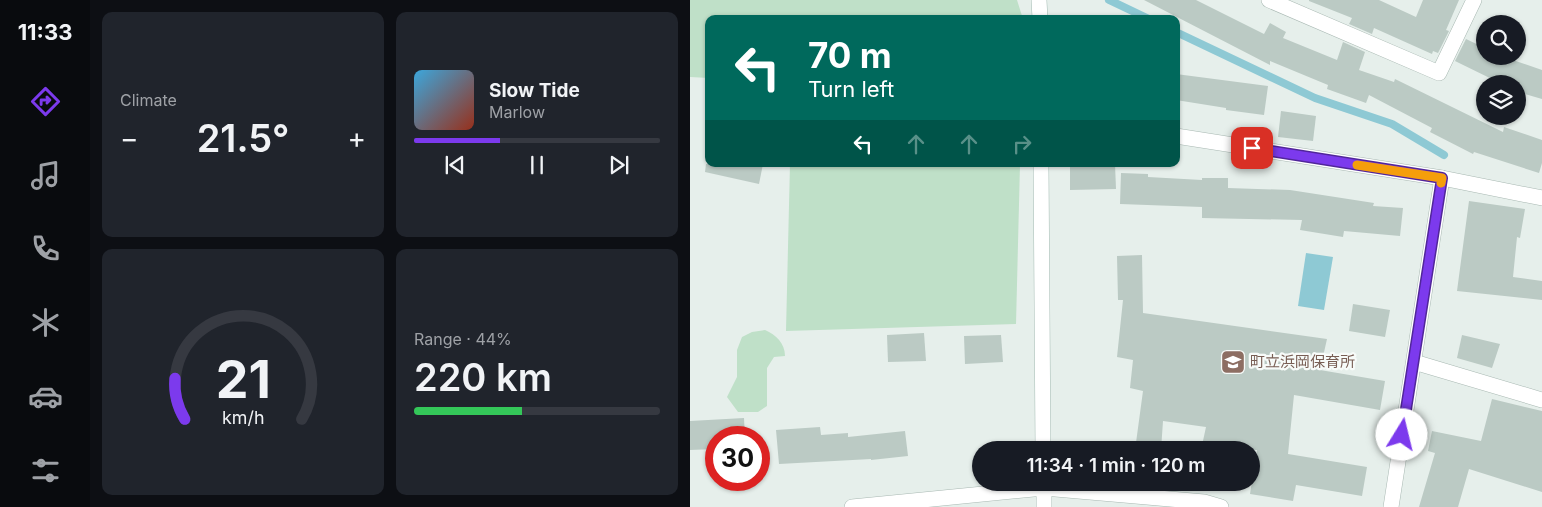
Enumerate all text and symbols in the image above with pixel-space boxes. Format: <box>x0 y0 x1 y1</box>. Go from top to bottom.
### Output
map controls <box>1476 15 1526 125</box>
button: search <box>1476 15 1526 65</box>
text: 11:33 <box>18 19 72 45</box>
text: 70 m <box>808 34 892 76</box>
icon: left <box>725 35 790 100</box>
button: layers <box>1476 75 1526 125</box>
text: Turn left <box>808 76 894 102</box>
text: Slow Tide <box>489 79 580 102</box>
icon: directions <box>28 84 63 119</box>
text: Climate <box>120 90 177 110</box>
text: Marlow <box>489 102 545 122</box>
text: 21.5° <box>197 115 289 161</box>
text: − <box>120 121 139 155</box>
text: + <box>347 121 366 155</box>
pin <box>1231 127 1273 169</box>
icon: left <box>849 130 877 158</box>
icon: ahead <box>902 130 930 158</box>
icon: ahead <box>955 130 983 158</box>
icon: right <box>1008 130 1036 158</box>
icon: arrive <box>1238 134 1266 162</box>
icon: previous <box>441 151 469 179</box>
icon: pause <box>523 151 551 179</box>
icon: next <box>605 151 633 179</box>
icon: music <box>28 158 63 193</box>
icon: phone <box>28 231 63 266</box>
icon: climate <box>28 305 63 340</box>
text: Range · 44% <box>414 329 512 349</box>
text: 21 <box>215 348 271 411</box>
school or university icon: 町立浜岡保育所 <box>1220 349 1246 375</box>
place label: 町立浜岡保育所 <box>1250 352 1355 371</box>
text: 220 km <box>414 354 552 400</box>
icon: car <box>28 379 63 414</box>
text: km/h <box>222 407 264 428</box>
position arrow <box>1375 408 1427 460</box>
speed limit sign: 30 <box>705 426 770 491</box>
icon: filters <box>28 453 63 488</box>
text: 11:34 · 1 min · 120 m <box>1027 454 1205 477</box>

